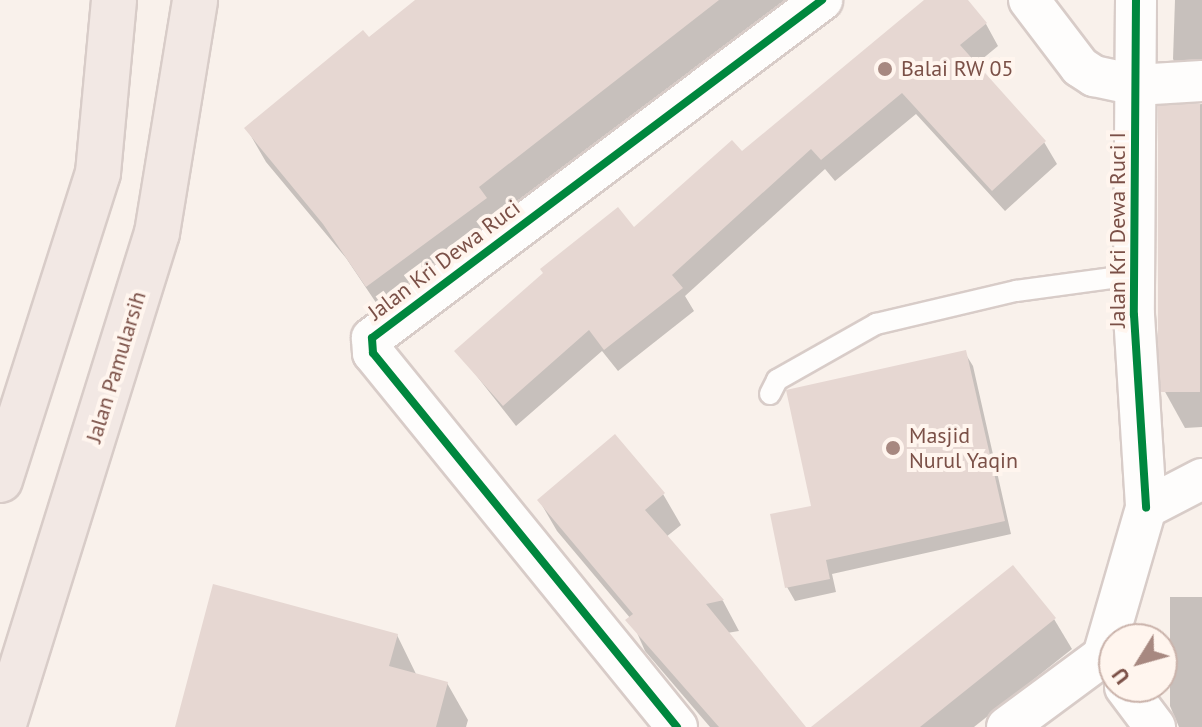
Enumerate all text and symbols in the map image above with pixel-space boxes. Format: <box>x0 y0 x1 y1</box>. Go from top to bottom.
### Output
place label: Balai RW 05 <box>901 56 1014 82</box>
marker: Balai RW 05 <box>876 60 894 78</box>
street label: Jalan Kri Dewa Ruci I <box>1105 132 1131 328</box>
street label: Jalan Kri Dewa Ruci <box>363 194 525 326</box>
street label: Jalan Pamularsih <box>80 288 152 446</box>
place label: Masjid Nurul Yaqin <box>909 422 1019 474</box>
marker: Masjid Nurul Yaqin <box>884 439 902 457</box>
north arrow <box>1098 623 1178 703</box>
text: U <box>1105 662 1136 690</box>

